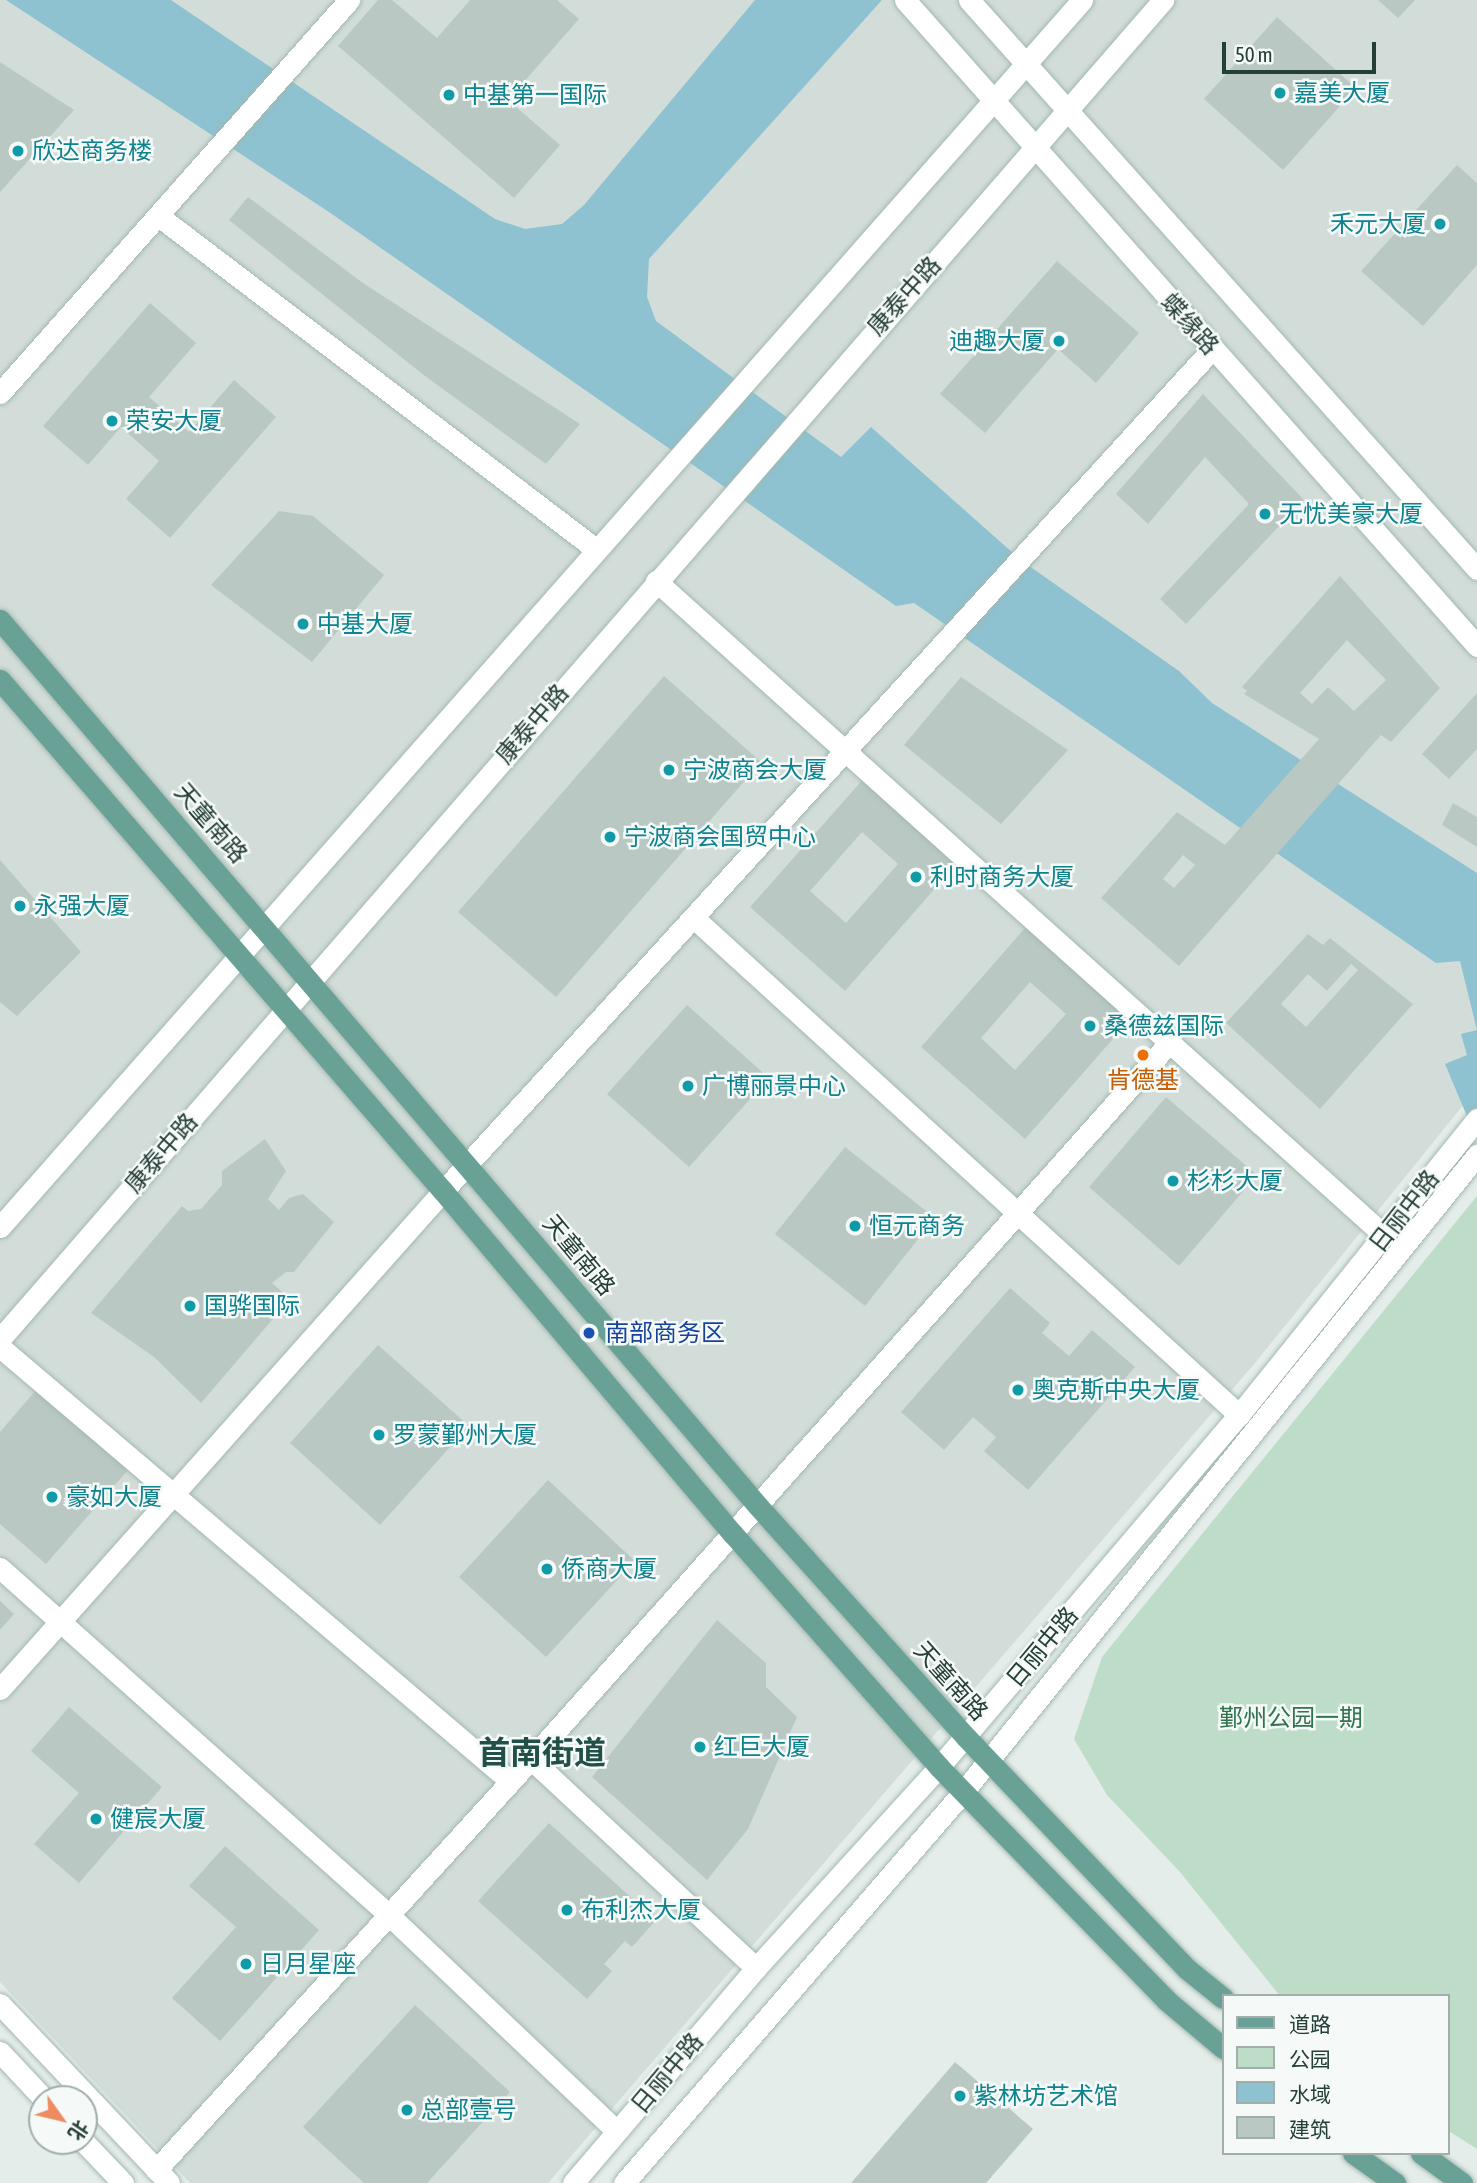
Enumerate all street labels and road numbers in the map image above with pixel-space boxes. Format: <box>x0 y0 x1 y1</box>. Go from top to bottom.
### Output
street label: 康泰中路 <box>861 251 947 341</box>
street label: 蝶缘路 <box>1155 288 1225 360</box>
street label: 康泰中路 <box>490 678 574 770</box>
street label: 天童南路 <box>169 777 253 869</box>
street label: 康泰中路 <box>119 1107 203 1199</box>
street label: 日丽中路 <box>1363 1164 1445 1258</box>
street label: 天童南路 <box>537 1209 621 1301</box>
street label: 日丽中路 <box>1000 1601 1084 1693</box>
street label: 天童南路 <box>908 1636 994 1726</box>
street label: 日丽中路 <box>625 2027 709 2119</box>

